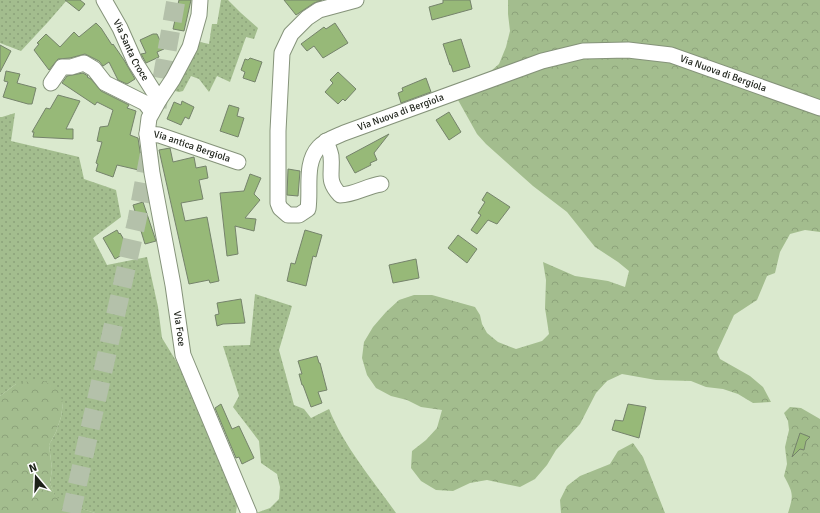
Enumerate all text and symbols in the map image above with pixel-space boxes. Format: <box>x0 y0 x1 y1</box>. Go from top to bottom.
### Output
street label: Via Santa Croce <box>110 17 151 83</box>
street label: Via Nuova di Bergiola <box>678 53 768 94</box>
street label: Via Nuova di Bergiola <box>356 91 446 134</box>
street label: Via antica Bergiola <box>153 129 232 165</box>
street label: Via Foce <box>171 310 188 347</box>
north arrow <box>16 457 56 497</box>
text: N <box>27 461 39 475</box>

